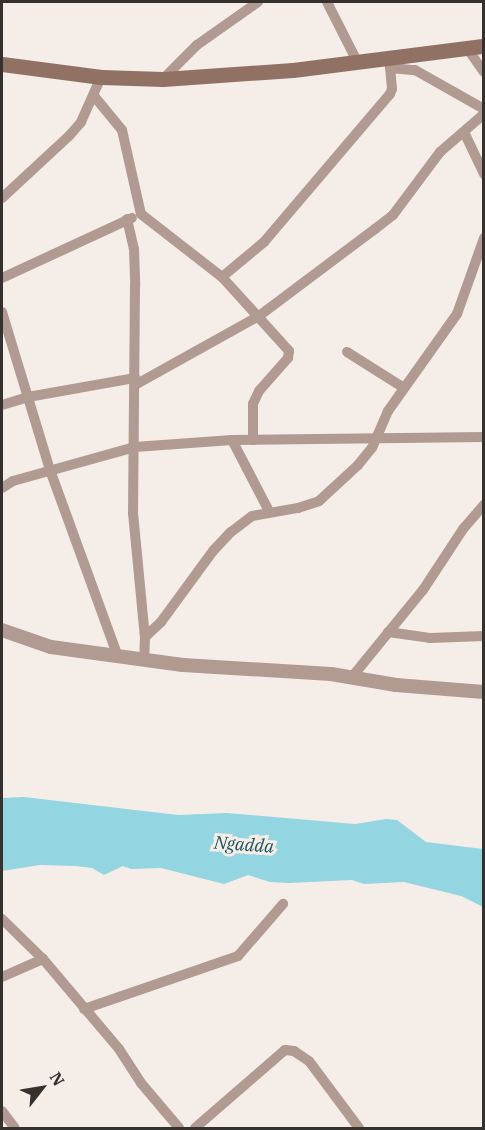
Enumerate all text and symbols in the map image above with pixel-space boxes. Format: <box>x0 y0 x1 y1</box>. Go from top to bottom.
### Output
water label: Ngadda <box>213 832 275 858</box>
north arrow <box>12 1058 72 1118</box>
text: N <box>46 1068 69 1089</box>

